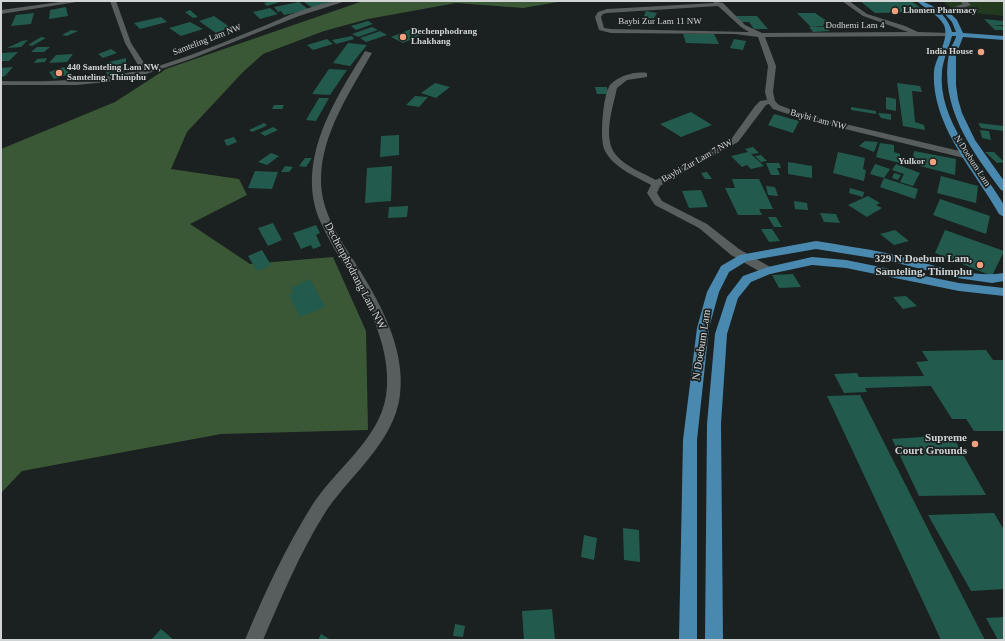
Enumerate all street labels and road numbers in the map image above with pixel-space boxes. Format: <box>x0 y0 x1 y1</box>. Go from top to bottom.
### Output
street label: Baybi Zur Lam 11 NW <box>618 17 702 27</box>
street label: Dodhemi Lam 4 <box>826 21 884 31</box>
street label: Samteling Lam NW <box>171 22 243 58</box>
street label: Baybi Lam NW <box>789 107 847 133</box>
street label: N Doebum Lam <box>952 134 992 188</box>
street label: Baybi Zur Lam 7 NW <box>660 137 734 185</box>
street label: Dechenphodrang Lam NW <box>321 220 389 332</box>
street label: N Doebum Lam <box>690 309 714 381</box>

